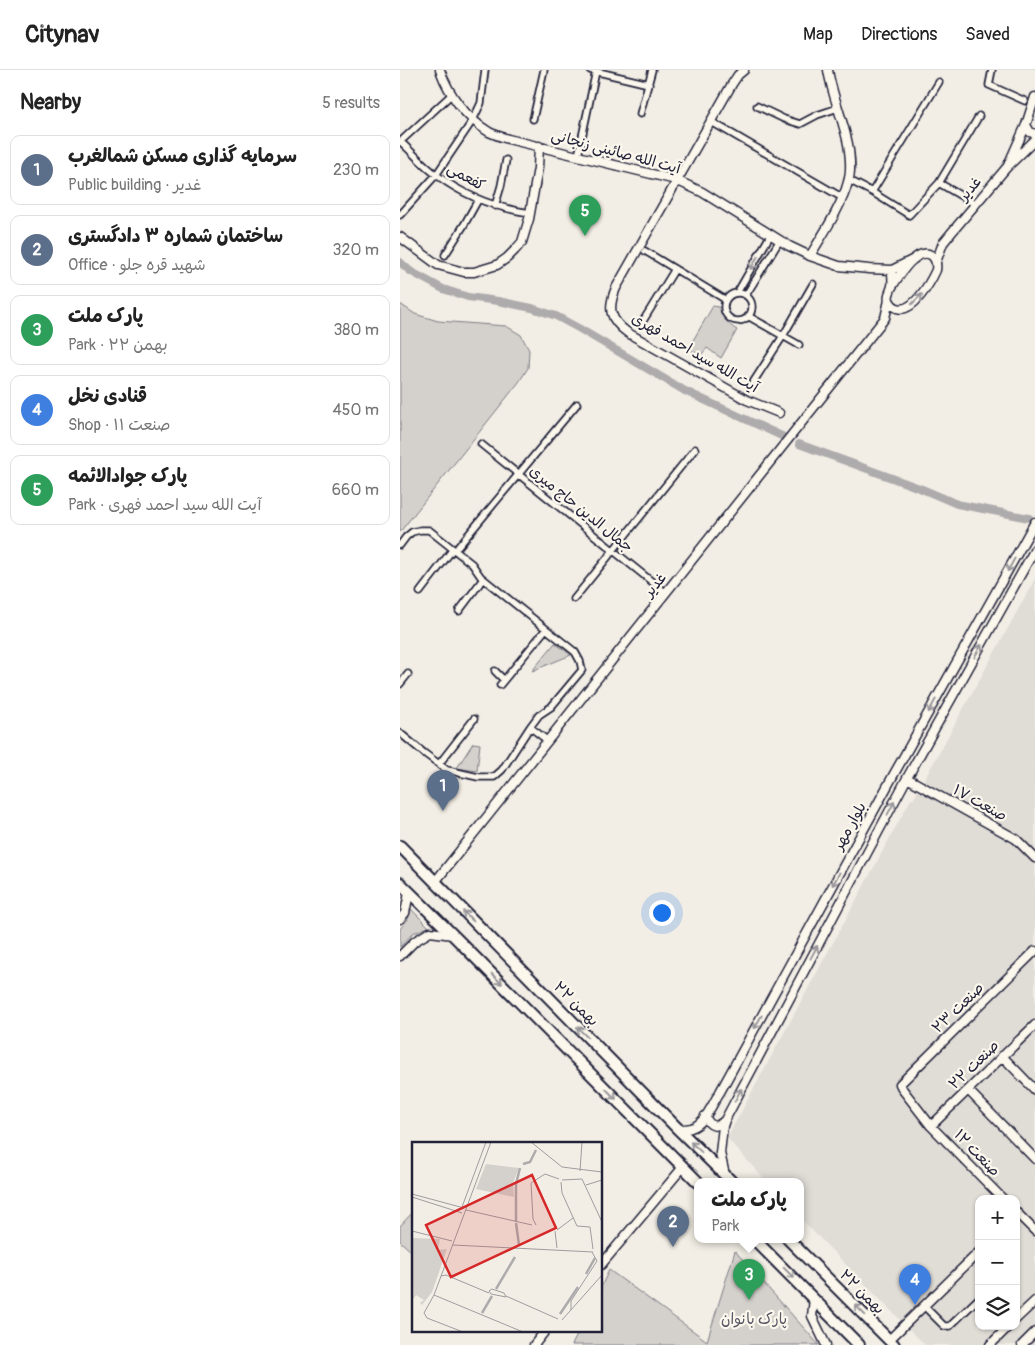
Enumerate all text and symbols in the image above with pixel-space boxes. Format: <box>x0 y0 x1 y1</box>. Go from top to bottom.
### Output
text: Citynav <box>25 20 100 49</box>
text: Map <box>803 23 833 46</box>
text: Directions <box>861 23 937 46</box>
text: Saved <box>965 23 1010 46</box>
text: Nearby <box>20 89 81 116</box>
text: 5 results <box>322 93 380 113</box>
street label: آیت الله صائینی زنجانی <box>549 126 684 179</box>
text: سرمایه گذاری مسکن شمالغرب <box>68 144 297 168</box>
street label: کفعمی <box>444 159 488 195</box>
text: 1 <box>34 160 40 180</box>
text: 230 m <box>333 160 379 180</box>
street label: غدیر <box>953 173 986 207</box>
text: Public building · غدیر <box>68 175 201 195</box>
pin: 5 <box>569 195 601 236</box>
text: ساختمان شماره ۳ دادگستری <box>68 224 283 248</box>
text: 2 <box>33 240 41 260</box>
text: 320 m <box>333 240 379 260</box>
text: Office · شهید قره جلو <box>68 255 206 275</box>
one-way arrow <box>748 256 758 270</box>
one-way arrow <box>910 293 923 305</box>
text: پارک ملت <box>68 304 143 328</box>
street label: آیت الله سید احمد فهری <box>628 309 763 398</box>
text: 3 <box>33 320 41 340</box>
text: 380 m <box>333 320 379 340</box>
text: Park · ۲۲ بهمن <box>68 335 168 355</box>
text: قنادی نخل <box>68 384 147 408</box>
text: 4 <box>32 400 42 420</box>
text: 450 m <box>332 400 379 420</box>
text: Shop · صنعت ۱۱ <box>68 415 170 435</box>
street label: جمال الدین حاج میری <box>525 461 637 557</box>
text: پارک جوادالائمه <box>68 464 187 488</box>
text: 5 <box>33 480 41 500</box>
text: 660 m <box>332 480 379 500</box>
text: Park · آیت الله سید احمد فهری <box>68 495 261 515</box>
one-way arrow <box>1006 557 1016 572</box>
street label: غدیر <box>638 569 671 603</box>
one-way arrow <box>974 644 983 659</box>
one-way arrow <box>927 699 937 714</box>
pin: 1 <box>427 770 459 811</box>
street label: صنعت ۱۷ <box>950 780 1010 826</box>
street label: بلوار مهر <box>828 799 871 855</box>
one-way arrow <box>886 801 896 816</box>
one-way arrow <box>831 872 841 887</box>
your location <box>649 900 675 926</box>
one-way arrow <box>462 910 474 922</box>
one-way arrow <box>809 944 819 959</box>
one-way arrow <box>491 973 503 985</box>
street label: ۲۲ بهمن <box>550 978 602 1030</box>
street label: صنعت ۲۳ <box>928 979 988 1037</box>
one-way arrow <box>753 1014 763 1029</box>
one-way arrow <box>576 1025 588 1038</box>
street label: صنعت ۲۲ <box>945 1036 1003 1094</box>
one-way arrow <box>605 1088 617 1100</box>
one-way arrow <box>734 1088 743 1103</box>
street label: صنعت ۱۲ <box>950 1125 1004 1181</box>
one-way arrow <box>690 1141 703 1153</box>
inset map <box>412 1142 602 1332</box>
popup <box>694 1178 804 1243</box>
text: پارک ملت <box>711 1188 787 1212</box>
map controls <box>975 1195 1020 1330</box>
button: + <box>975 1195 1020 1240</box>
pin: 2 <box>657 1206 689 1247</box>
text: Park <box>711 1216 739 1236</box>
button: − <box>975 1240 1020 1285</box>
pin: 3 <box>733 1259 765 1300</box>
pin: 4 <box>899 1264 931 1305</box>
street label: ۲۲ بهمن <box>836 1266 888 1318</box>
one-way arrow <box>782 1267 794 1279</box>
button: layers <box>975 1285 1020 1330</box>
one-way arrow <box>854 1305 866 1317</box>
park label: پارک بانوان <box>721 1310 787 1329</box>

